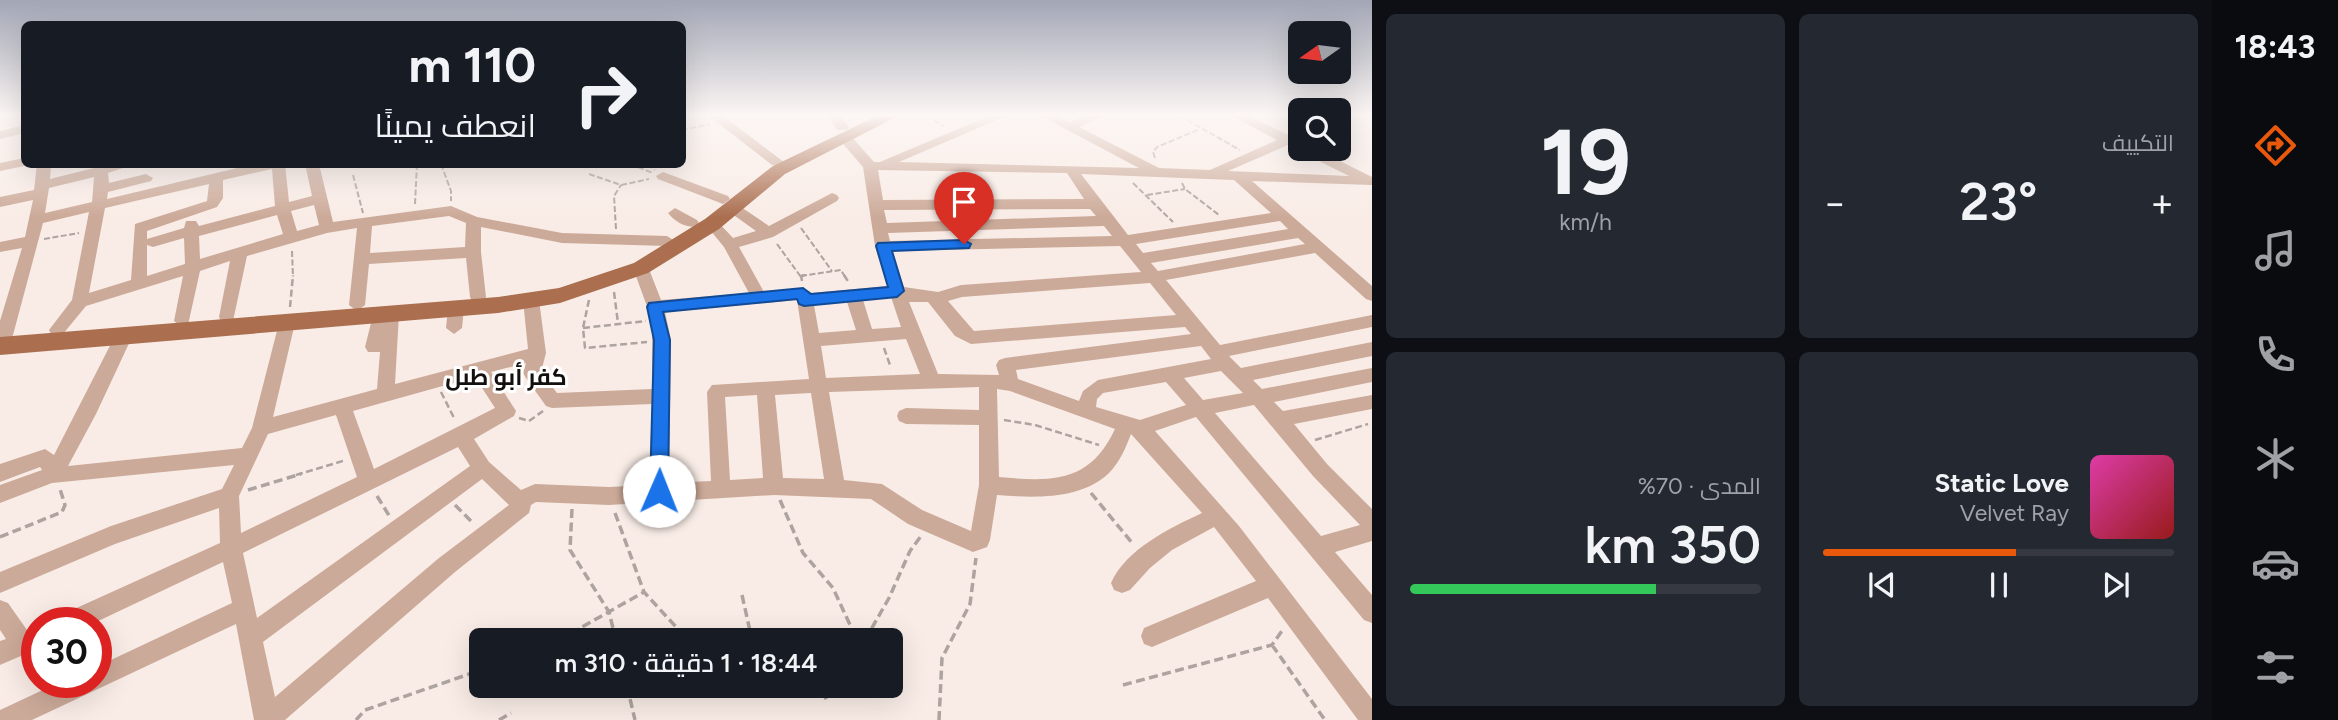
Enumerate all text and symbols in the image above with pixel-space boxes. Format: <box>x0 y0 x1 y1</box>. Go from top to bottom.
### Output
north arrow <box>1288 21 1351 84</box>
map controls <box>1288 21 1351 161</box>
text: 18:43 <box>2235 28 2315 66</box>
text: 110 m <box>408 35 536 94</box>
icon: right <box>560 49 651 140</box>
button: search <box>1288 98 1351 161</box>
text: انعطف يمينًا <box>374 107 536 145</box>
text: 19 <box>1540 108 1631 217</box>
icon: directions <box>2251 121 2300 170</box>
text: التكييف <box>2102 129 2174 157</box>
text: 23° <box>1960 171 2037 233</box>
pin <box>934 172 994 244</box>
text: − <box>1823 180 1847 226</box>
text: + <box>2150 180 2174 226</box>
icon: arrive <box>945 183 983 221</box>
text: km/h <box>1559 208 1612 236</box>
icon: music <box>2251 226 2300 275</box>
icon: phone <box>2251 330 2300 379</box>
district label: كفر أبو طبل <box>445 362 567 391</box>
icon: climate <box>2251 434 2300 483</box>
position arrow <box>622 454 696 528</box>
text: Static Love <box>1935 467 2069 499</box>
text: المدى · 70% <box>1638 472 1761 500</box>
text: Velvet Ray <box>1960 499 2069 527</box>
text: 350 km <box>1584 514 1761 576</box>
icon: car <box>2251 539 2300 588</box>
icon: previous <box>1863 566 1901 604</box>
icon: pause <box>1980 566 2018 604</box>
icon: next <box>2097 566 2135 604</box>
speed limit sign: 30 <box>21 607 112 698</box>
icon: filters <box>2251 643 2300 692</box>
text: 18:44 · 1 دقيقة · 310 m <box>555 647 817 679</box>

